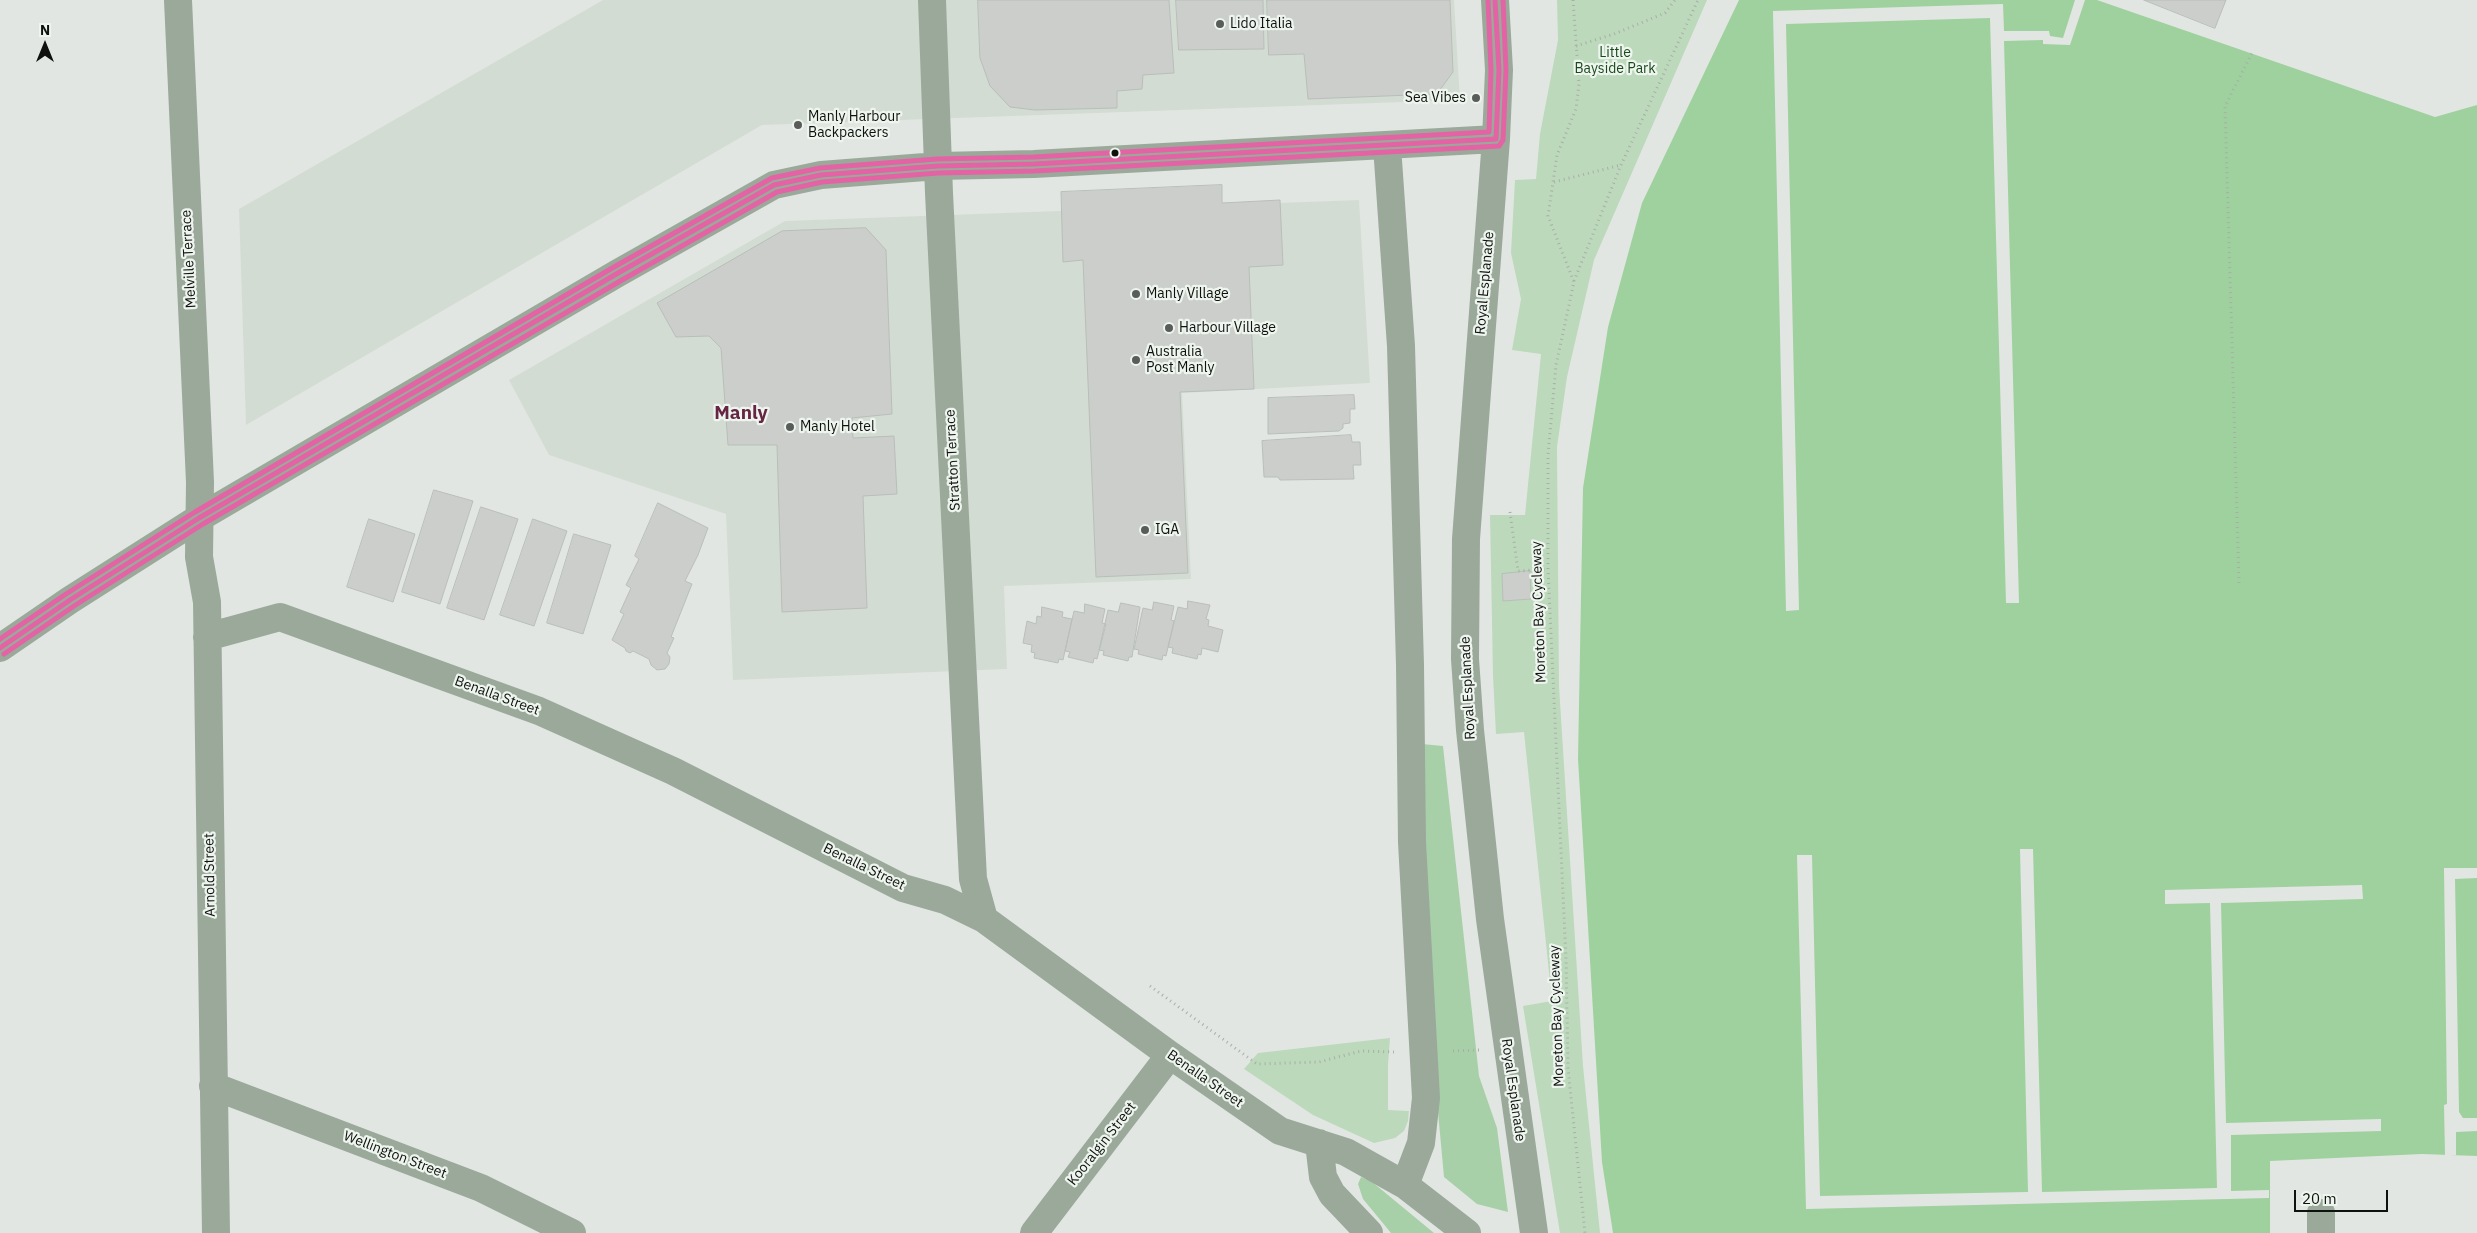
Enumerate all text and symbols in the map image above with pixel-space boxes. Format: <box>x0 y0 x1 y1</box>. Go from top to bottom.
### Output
place label: Lido Italia <box>1230 16 1293 32</box>
marker: Lido Italia <box>1214 18 1226 30</box>
north arrow <box>20 20 70 70</box>
text: N <box>40 21 50 39</box>
park label: Little Bayside Park <box>1574 45 1656 78</box>
place label: Sea Vibes <box>1405 90 1466 106</box>
marker: Sea Vibes <box>1470 92 1482 104</box>
place label: Manly Harbour Backpackers <box>808 109 900 142</box>
marker: Manly Harbour Backpackers <box>792 119 804 131</box>
unlabelled marker <box>1110 148 1120 158</box>
street label: Melville Terrace <box>178 209 200 309</box>
street label: Royal Esplanade <box>1472 231 1498 335</box>
place label: Manly Village <box>1146 286 1229 302</box>
marker: Manly Village <box>1130 288 1142 300</box>
place label: Harbour Village <box>1179 320 1276 336</box>
marker: Harbour Village <box>1163 322 1175 334</box>
place label: Australia Post Manly <box>1146 344 1214 377</box>
marker: Australia Post Manly <box>1130 354 1142 366</box>
district label: Manly <box>714 403 768 425</box>
street label: Stratton Terrace <box>942 409 964 511</box>
place label: Manly Hotel <box>800 419 875 435</box>
marker: Manly Hotel <box>784 421 796 433</box>
place label: IGA <box>1155 522 1179 538</box>
marker: IGA <box>1139 524 1151 536</box>
street label: Moreton Bay Cycleway <box>1528 541 1550 683</box>
street label: Royal Esplanade <box>1457 636 1479 740</box>
street label: Benalla Street <box>452 673 542 719</box>
street label: Arnold Street <box>201 833 219 917</box>
street label: Benalla Street <box>820 840 908 894</box>
street label: Moreton Bay Cycleway <box>1546 945 1568 1087</box>
street label: Royal Esplanade <box>1497 1038 1529 1142</box>
street label: Benalla Street <box>1164 1047 1246 1111</box>
street label: Kooralgin Street <box>1064 1099 1140 1189</box>
street label: Wellington Street <box>341 1128 449 1182</box>
scale bar <box>2297 1180 2391 1212</box>
text: 20 m <box>2302 1189 2337 1208</box>

